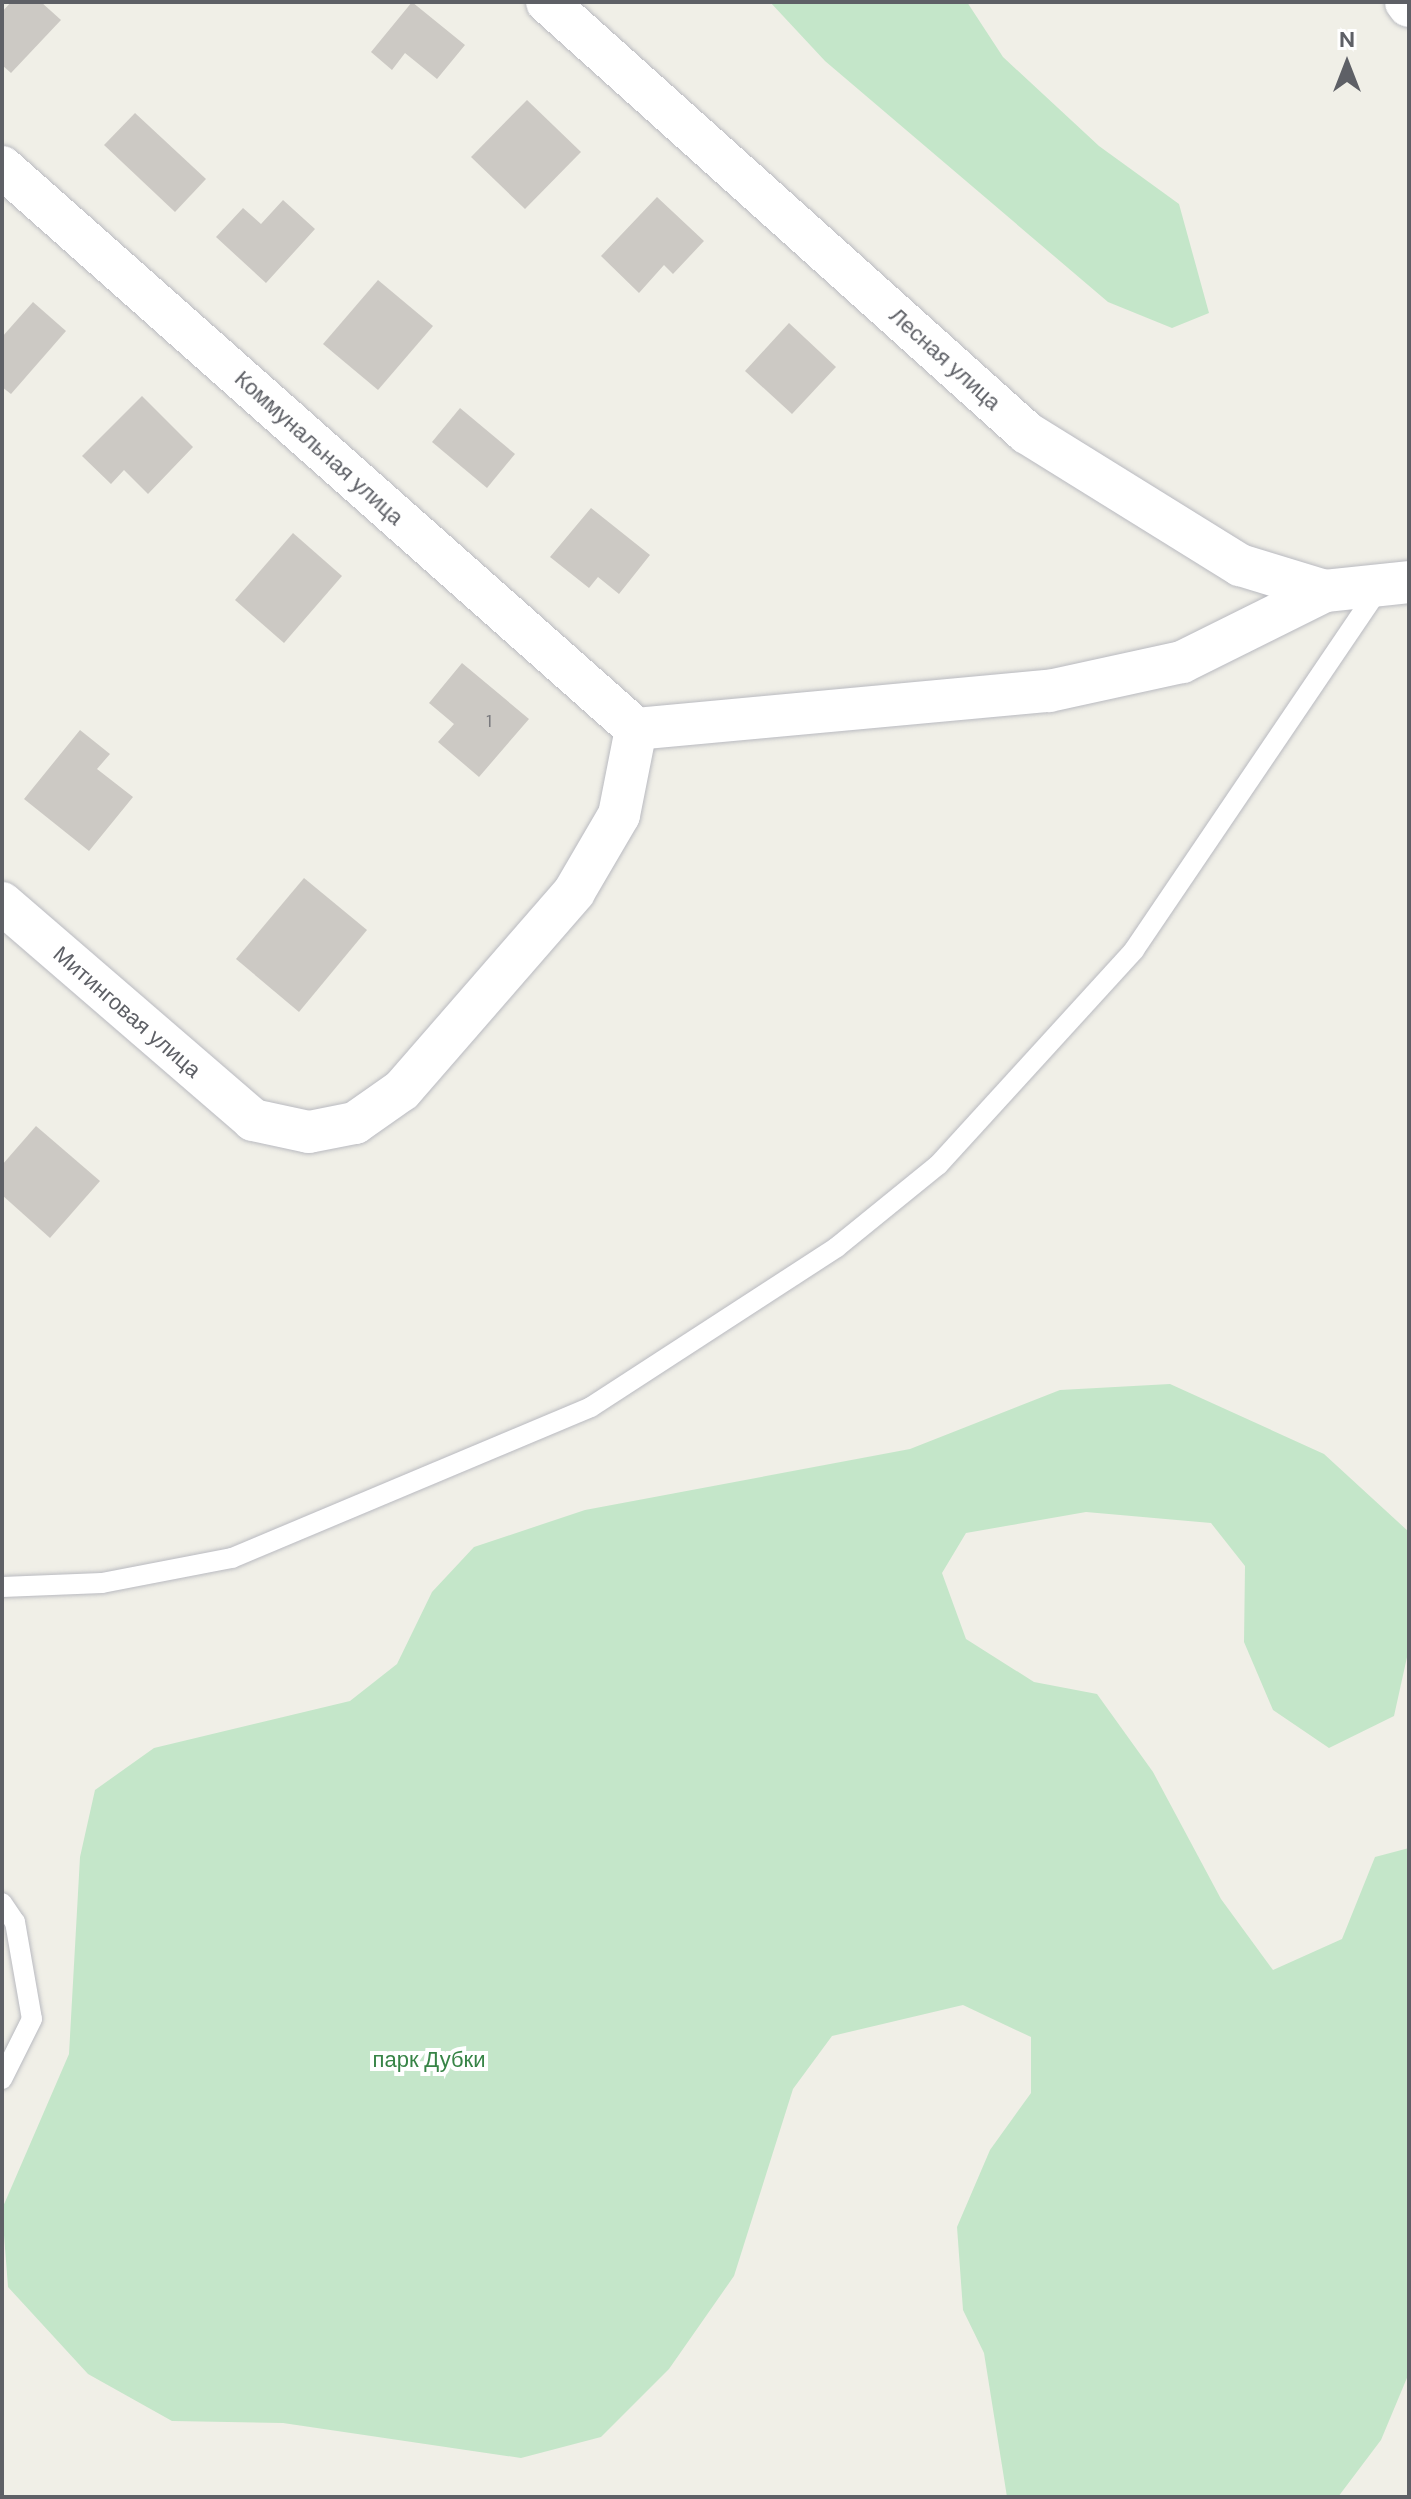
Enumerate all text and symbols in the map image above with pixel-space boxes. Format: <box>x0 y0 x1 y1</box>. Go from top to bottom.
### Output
north arrow <box>1307 24 1387 104</box>
text: N <box>1339 25 1355 54</box>
street label: Лесная улица <box>884 302 1006 416</box>
street label: Коммунальная улица <box>229 365 409 531</box>
house number: 1 <box>486 710 492 732</box>
street label: Митинговая улица <box>48 941 206 1083</box>
park label: парк Дубки <box>372 2047 486 2073</box>

